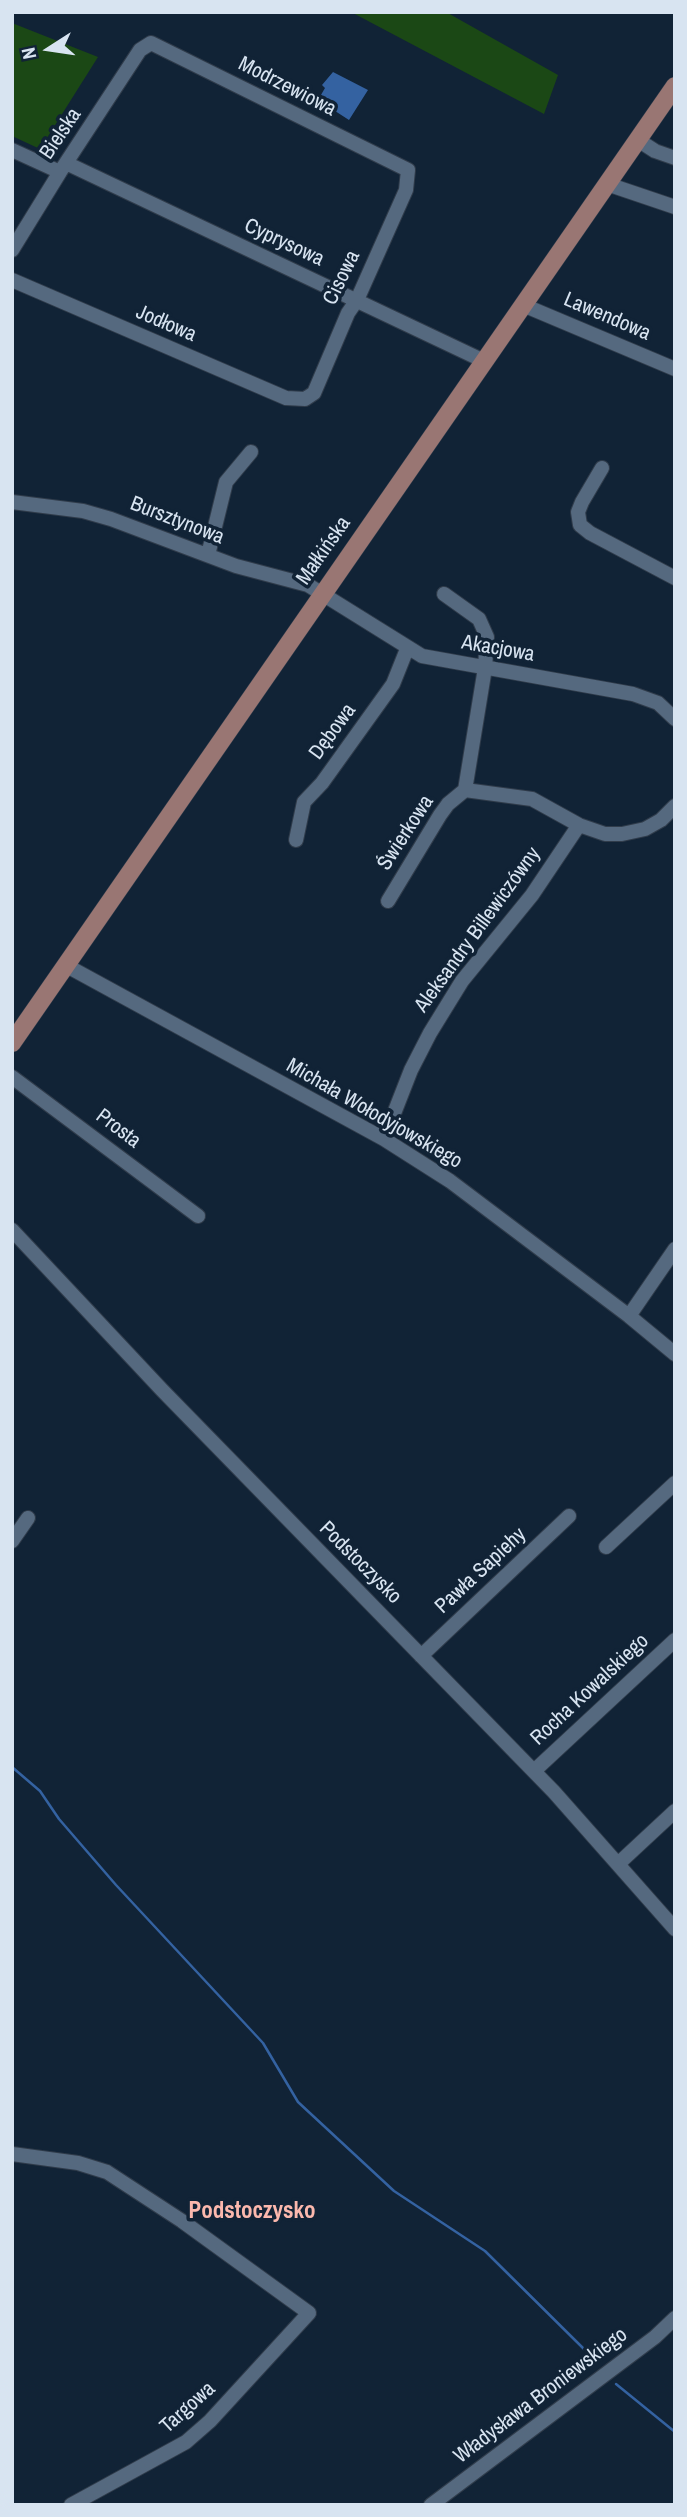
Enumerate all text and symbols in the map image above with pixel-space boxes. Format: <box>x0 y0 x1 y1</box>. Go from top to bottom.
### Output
north arrow <box>14 14 84 84</box>
text: N <box>15 45 42 62</box>
street label: Modrzewiowa <box>234 52 340 122</box>
street label: Bielska <box>35 104 87 164</box>
street label: Cyprysowa <box>240 214 328 272</box>
street label: Cisowa <box>318 247 366 309</box>
street label: Lawendowa <box>560 287 654 347</box>
street label: Jodłowa <box>132 300 200 348</box>
street label: Bursztynowa <box>126 492 228 550</box>
street label: Małkińska <box>291 512 357 590</box>
street label: Akacjowa <box>460 630 536 668</box>
street label: Dębowa <box>304 699 362 765</box>
street label: Świerkowa <box>373 791 439 875</box>
street label: Aleksandry Billewiczówny <box>410 842 546 1018</box>
street label: Michała Wołodyjowskiego <box>282 1053 466 1175</box>
street label: Prosta <box>91 1104 145 1154</box>
street label: Podstoczysko <box>314 1517 406 1609</box>
street label: Pawła Sapiehy <box>430 1523 532 1619</box>
street label: Rocha Kowalskiego <box>526 1629 654 1751</box>
district label: Podstoczysko <box>189 2198 315 2226</box>
street label: Władysława Broniewskiego <box>449 2323 633 2469</box>
street label: Targowa <box>155 2377 221 2439</box>

